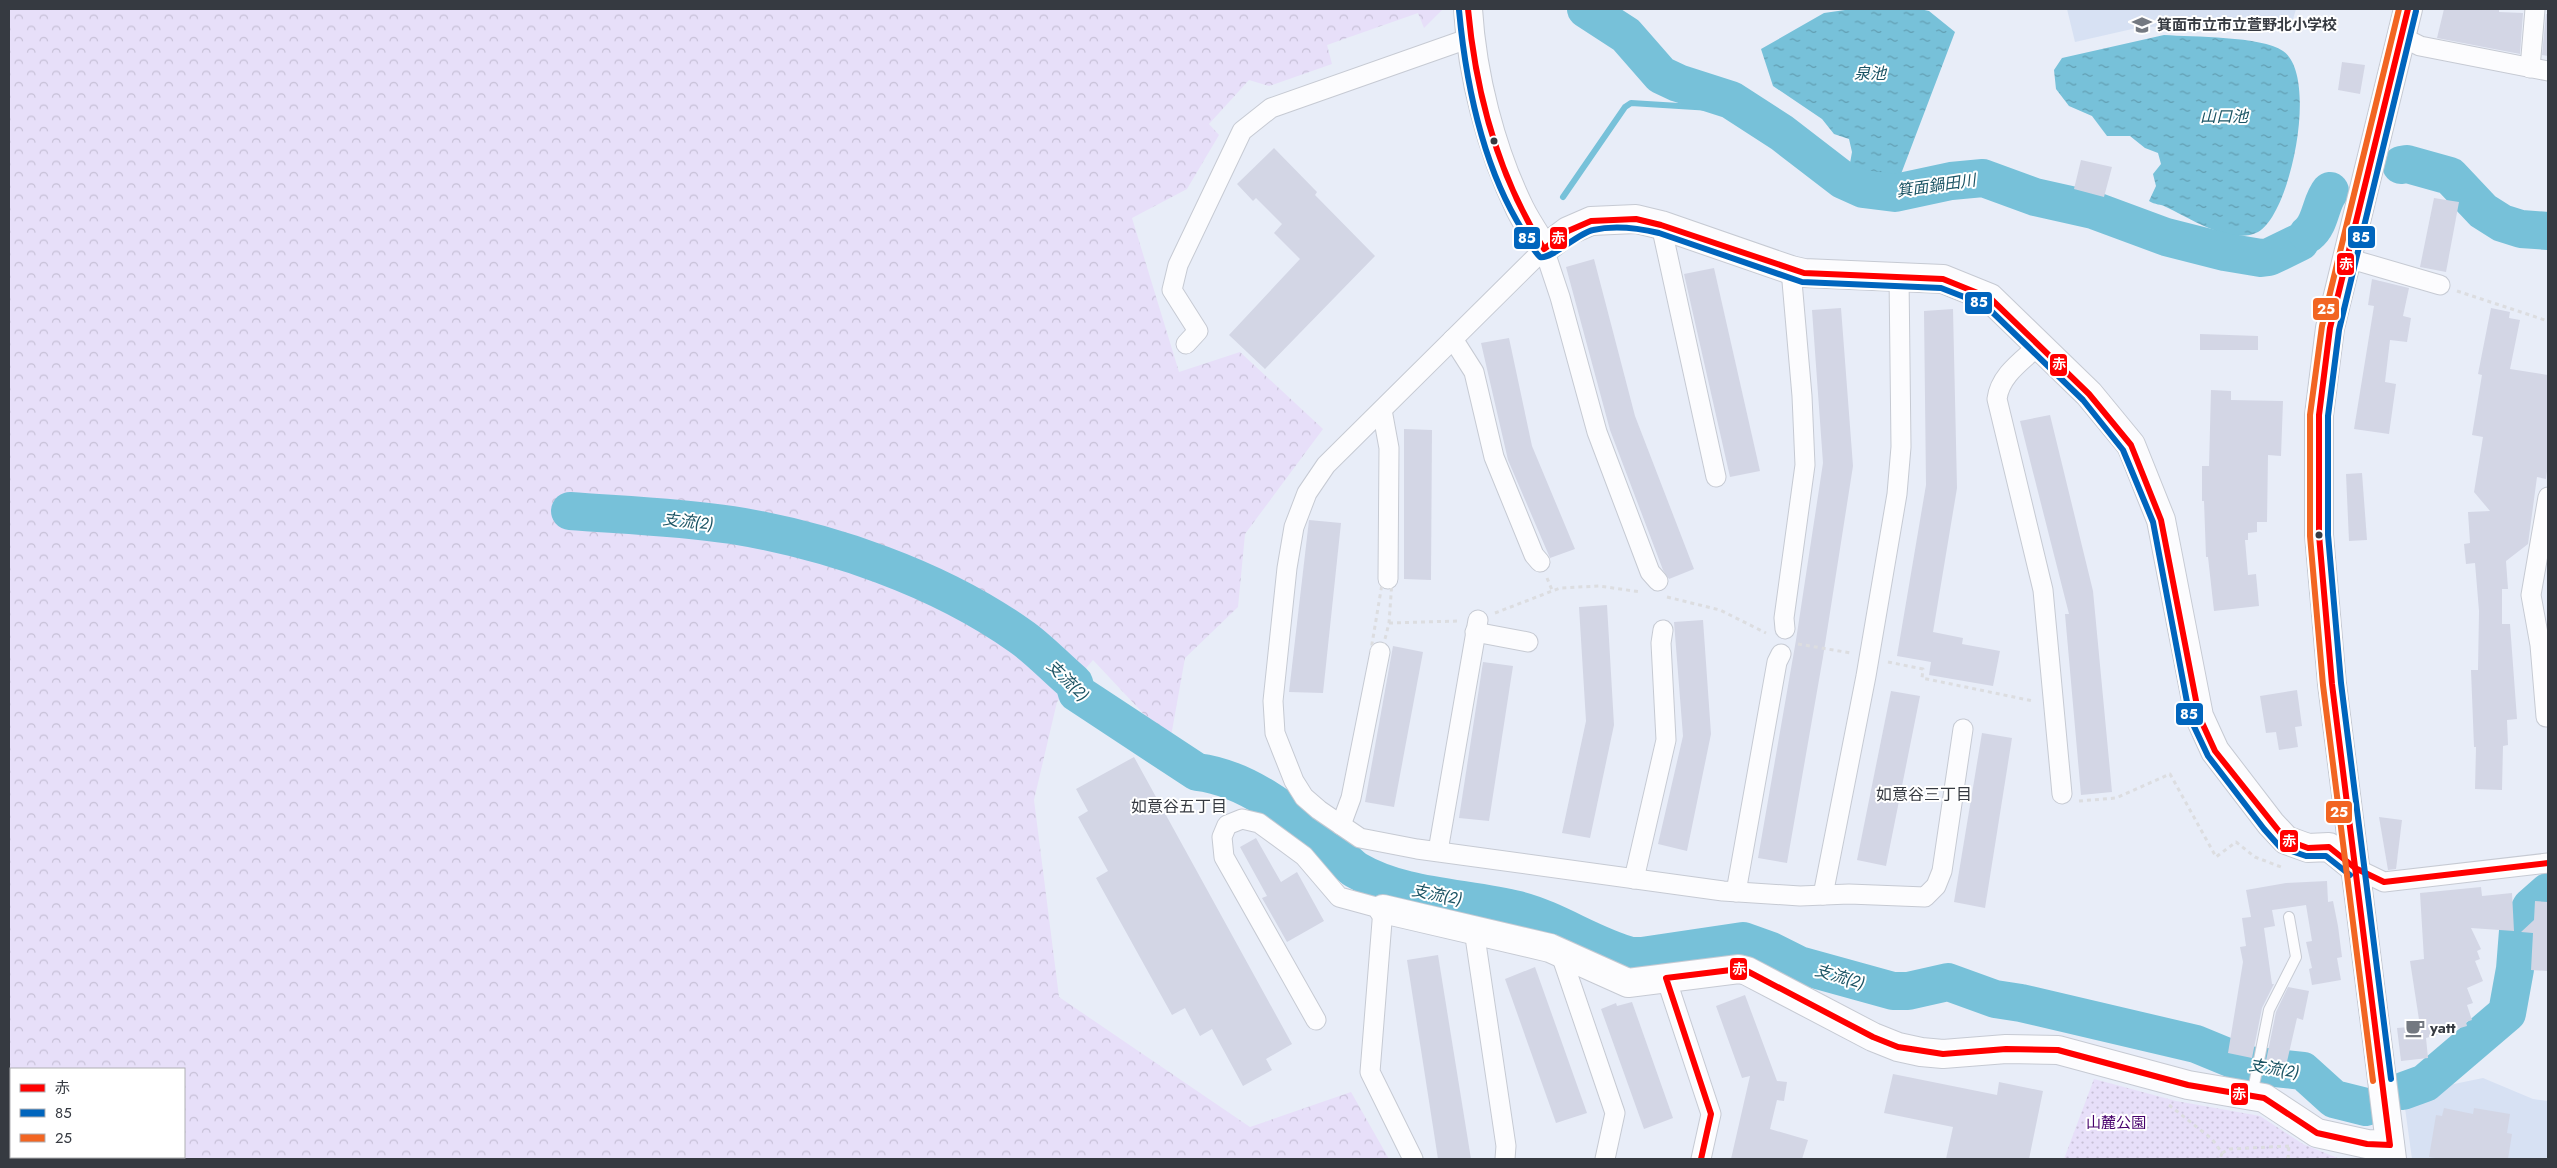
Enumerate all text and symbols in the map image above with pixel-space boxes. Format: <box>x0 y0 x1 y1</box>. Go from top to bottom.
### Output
school or university icon: 箕面市立市立萱野北小学校 <box>2131 14 2153 36</box>
place label: 箕面市立市立萱野北小学校 <box>2157 14 2337 36</box>
water label: 泉池 <box>1854 62 1888 85</box>
water label: 山口池 <box>2200 105 2250 128</box>
unlabelled marker <box>1489 136 1499 146</box>
water label: 箕面鍋田川 <box>1895 168 1979 202</box>
line badge: 85 <box>2347 225 2376 249</box>
line badge: 85 <box>1513 226 1541 250</box>
line badge: 赤 <box>1549 226 1568 250</box>
text: 85 <box>2352 227 2370 247</box>
text: 85 <box>1518 228 1536 248</box>
text: 赤 <box>1551 228 1565 248</box>
line badge: 赤 <box>2336 252 2355 276</box>
text: 赤 <box>2339 254 2353 274</box>
line badge: 85 <box>1964 291 1993 315</box>
text: 85 <box>1970 292 1988 312</box>
line badge: 25 <box>2312 297 2340 321</box>
text: 25 <box>2317 299 2335 319</box>
line badge: 赤 <box>2049 353 2068 377</box>
text: 赤 <box>2052 354 2066 374</box>
water label: 支流(2) <box>662 507 714 536</box>
unlabelled marker <box>2314 530 2324 540</box>
water label: 支流(2) <box>1042 655 1094 706</box>
line badge: 85 <box>2175 702 2204 726</box>
text: 85 <box>2180 704 2198 724</box>
district label: 如意谷三丁目 <box>1876 783 1972 806</box>
district label: 如意谷五丁目 <box>1131 795 1227 818</box>
line badge: 25 <box>2325 800 2353 824</box>
text: 25 <box>2330 802 2348 822</box>
line badge: 赤 <box>2279 829 2299 853</box>
text: 赤 <box>2282 831 2296 851</box>
water label: 支流(2) <box>1410 878 1464 911</box>
line badge: 赤 <box>1729 957 1748 981</box>
water label: 支流(2) <box>1812 958 1867 995</box>
text: 赤 <box>1732 959 1746 979</box>
cafe icon: yatt <box>2404 1017 2426 1039</box>
place label: yatt <box>2429 1017 2456 1039</box>
water label: 支流(2) <box>2247 1053 2301 1084</box>
legend <box>10 1068 185 1158</box>
text: 赤 <box>55 1077 70 1099</box>
line badge: 赤 <box>2230 1082 2249 1106</box>
text: 赤 <box>2232 1084 2246 1104</box>
text: 85 <box>55 1102 72 1124</box>
park label: 山麓公園 <box>2086 1112 2146 1134</box>
text: 25 <box>55 1127 72 1149</box>

